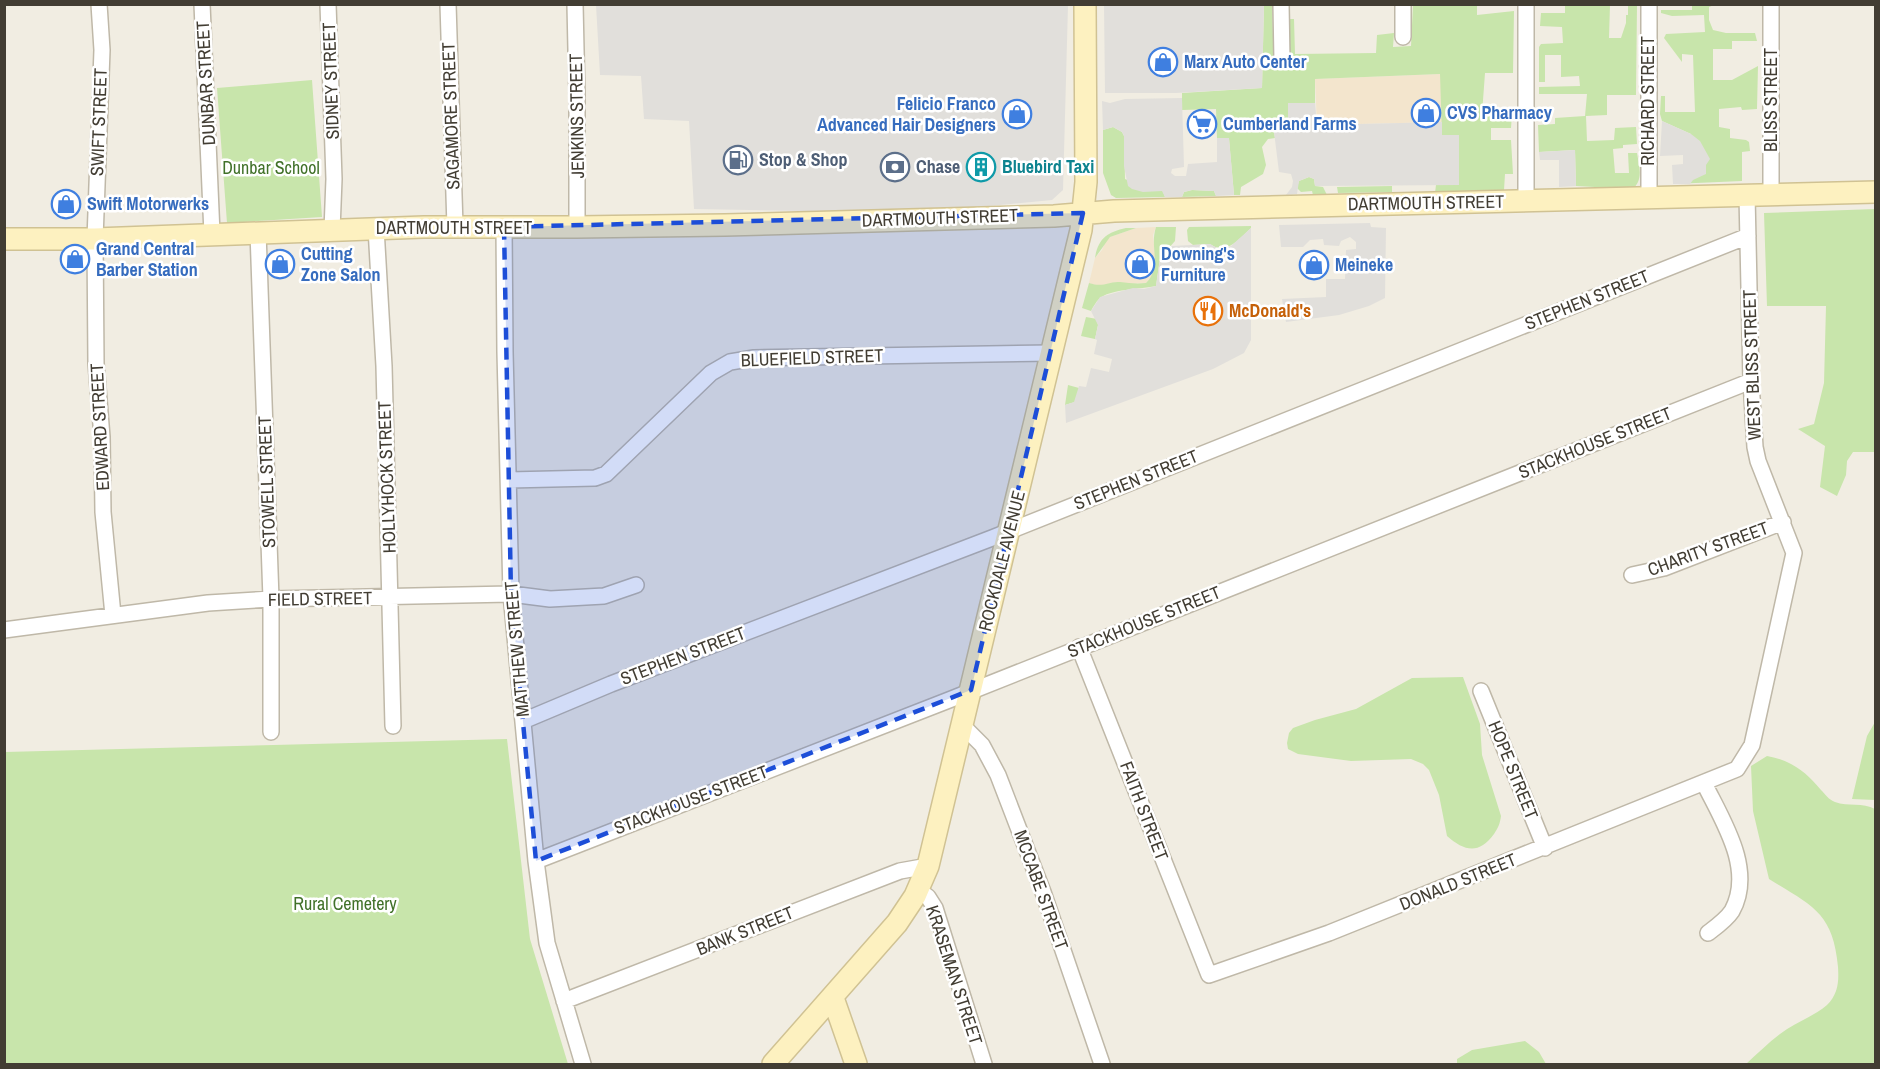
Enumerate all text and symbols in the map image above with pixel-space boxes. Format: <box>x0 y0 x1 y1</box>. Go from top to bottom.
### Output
street label: DUNBAR STREET <box>190 20 221 146</box>
street label: SIDNEY STREET <box>316 22 345 140</box>
street label: RICHARD STREET <box>1635 36 1660 166</box>
street label: SAGAMORE STREET <box>435 42 466 190</box>
shop icon: Marx Auto Center <box>1147 46 1179 78</box>
street label: BLISS STREET <box>1758 48 1783 152</box>
place label: Marx Auto Center <box>1184 49 1307 74</box>
street label: JENKINS STREET <box>563 53 590 179</box>
street label: SWIFT STREET <box>84 68 113 176</box>
place label: Felicio Franco Advanced Hair Designers <box>817 91 996 137</box>
shop icon: CVS Pharmacy <box>1410 97 1442 129</box>
shop icon: Felicio Franco Advanced Hair Designers <box>1001 98 1033 130</box>
place label: CVS Pharmacy <box>1447 100 1553 125</box>
supermarket icon: Cumberland Farms <box>1186 108 1218 140</box>
place label: Cumberland Farms <box>1223 111 1357 136</box>
fuel station icon: Stop & Shop <box>722 144 754 176</box>
place label: Stop & Shop <box>759 147 848 172</box>
bank icon: Chase <box>879 151 911 183</box>
building icon: Bluebird Taxi <box>965 151 997 183</box>
place label: Chase <box>916 154 960 179</box>
place label: Bluebird Taxi <box>1002 154 1094 179</box>
park label: Dunbar School <box>222 155 320 180</box>
shop icon: Swift Motorwerks <box>50 188 82 220</box>
street label: DARTMOUTH STREET <box>1348 189 1504 216</box>
place label: Swift Motorwerks <box>87 191 209 216</box>
street label: DARTMOUTH STREET <box>861 202 1019 233</box>
street label: DARTMOUTH STREET <box>376 215 532 240</box>
place label: Grand Central Barber Station <box>96 236 198 282</box>
place label: Cutting Zone Salon <box>301 241 381 287</box>
place label: Downing's Furniture <box>1161 241 1235 287</box>
shop icon: Grand Central Barber Station <box>59 243 91 275</box>
shop icon: Cutting Zone Salon <box>264 248 296 280</box>
shop icon: Downing's Furniture <box>1124 248 1156 280</box>
shop icon: Meineke <box>1298 249 1330 281</box>
place label: Meineke <box>1335 252 1393 277</box>
street label: STEPHEN STREET <box>1521 263 1653 336</box>
street label: WEST BLISS STREET <box>1736 289 1767 441</box>
restaurant icon: McDonald's <box>1192 295 1224 327</box>
place label: McDonald's <box>1229 298 1311 323</box>
street label: BLUEFIELD STREET <box>740 343 884 372</box>
street label: EDWARD STREET <box>84 363 115 491</box>
street label: HOLLYHOCK STREET <box>371 400 402 554</box>
street label: STACKHOUSE STREET <box>1515 400 1675 485</box>
street label: STOWELL STREET <box>252 416 281 548</box>
street label: STEPHEN STREET <box>1070 443 1202 516</box>
street label: ROCKDALE AVENUE <box>972 488 1031 634</box>
street label: CHARITY STREET <box>1644 515 1772 582</box>
street label: STACKHOUSE STREET <box>1064 579 1224 664</box>
street label: MATTHEW STREET <box>498 580 535 718</box>
street label: FIELD STREET <box>268 585 372 612</box>
street label: STEPHEN STREET <box>617 620 749 691</box>
street label: HOPE STREET <box>1482 717 1545 823</box>
street label: FAITH STREET <box>1114 758 1175 864</box>
street label: STACKHOUSE STREET <box>610 759 771 840</box>
street label: MCCABE STREET <box>1008 827 1075 953</box>
street label: DONALD STREET <box>1396 847 1520 916</box>
park label: Rural Cemetery <box>293 891 397 916</box>
street label: BANK STREET <box>693 900 797 961</box>
street label: KRASEMAN STREET <box>920 902 989 1048</box>

